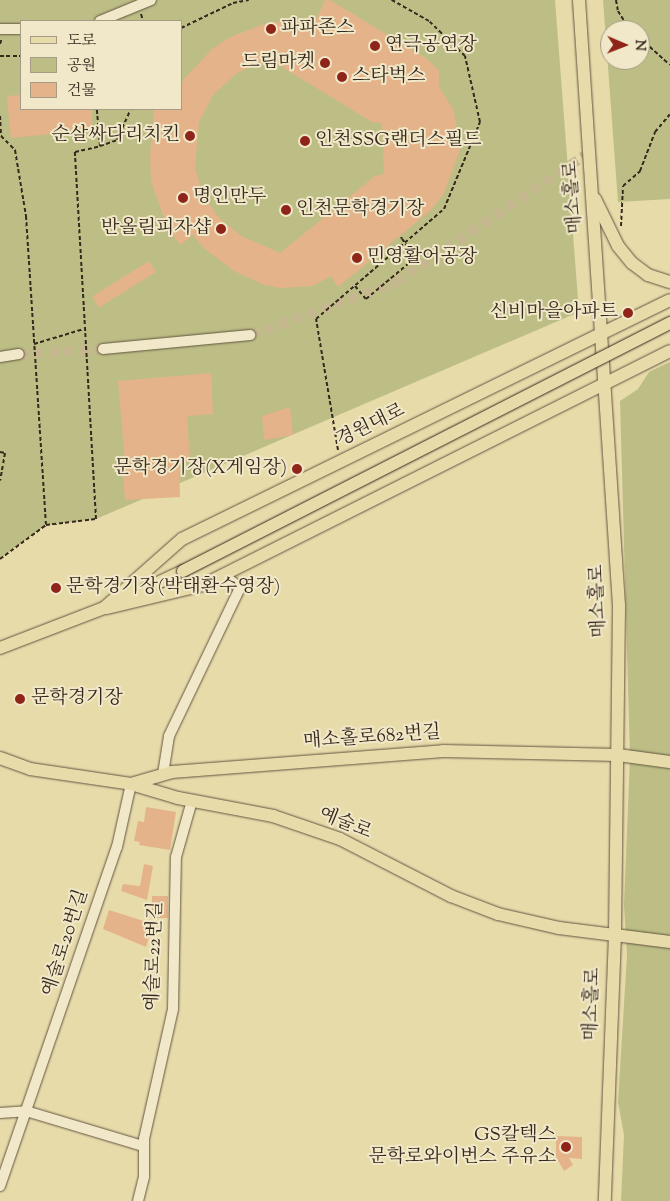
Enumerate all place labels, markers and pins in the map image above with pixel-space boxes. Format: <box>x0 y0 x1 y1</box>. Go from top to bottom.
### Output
place label: 파파존스 <box>281 18 354 40</box>
marker: 파파존스 <box>265 23 277 35</box>
place label: 연극공연장 <box>385 35 477 57</box>
marker: 연극공연장 <box>369 40 381 52</box>
place label: 드림마켓 <box>242 52 315 74</box>
marker: 드림마켓 <box>319 57 331 69</box>
place label: 스타벅스 <box>352 66 425 88</box>
marker: 스타벅스 <box>336 71 348 83</box>
place label: 순살싸다리치킨 <box>52 125 180 147</box>
marker: 순살싸다리치킨 <box>184 130 196 142</box>
place label: 인천SSG랜더스필드 <box>315 130 482 152</box>
marker: 인천SSG랜더스필드 <box>299 135 311 147</box>
place label: 명인만두 <box>193 187 266 209</box>
marker: 명인만두 <box>177 192 189 204</box>
place label: 인천문학경기장 <box>296 199 424 221</box>
marker: 인천문학경기장 <box>280 204 292 216</box>
place label: 반올림피자샵 <box>101 218 211 240</box>
marker: 반올림피자샵 <box>215 223 227 235</box>
place label: 민영활어공장 <box>367 247 477 269</box>
marker: 민영활어공장 <box>351 252 363 264</box>
place label: 신비마을아파트 <box>490 302 618 324</box>
marker: 신비마을아파트 <box>622 307 634 319</box>
place label: 문학경기장(X게임장) <box>114 458 287 480</box>
marker: 문학경기장(X게임장) <box>291 463 303 475</box>
place label: 문학경기장(박태환수영장) <box>66 577 280 599</box>
marker: 문학경기장(박태환수영장) <box>50 582 62 594</box>
place label: 문학경기장 <box>31 688 123 710</box>
marker: 문학경기장 <box>13 692 27 706</box>
place label: GS칼텍스 문학로와이번스 주유소 <box>368 1125 556 1169</box>
marker: GS칼텍스 문학로와이번스 주유소 <box>560 1141 572 1153</box>

